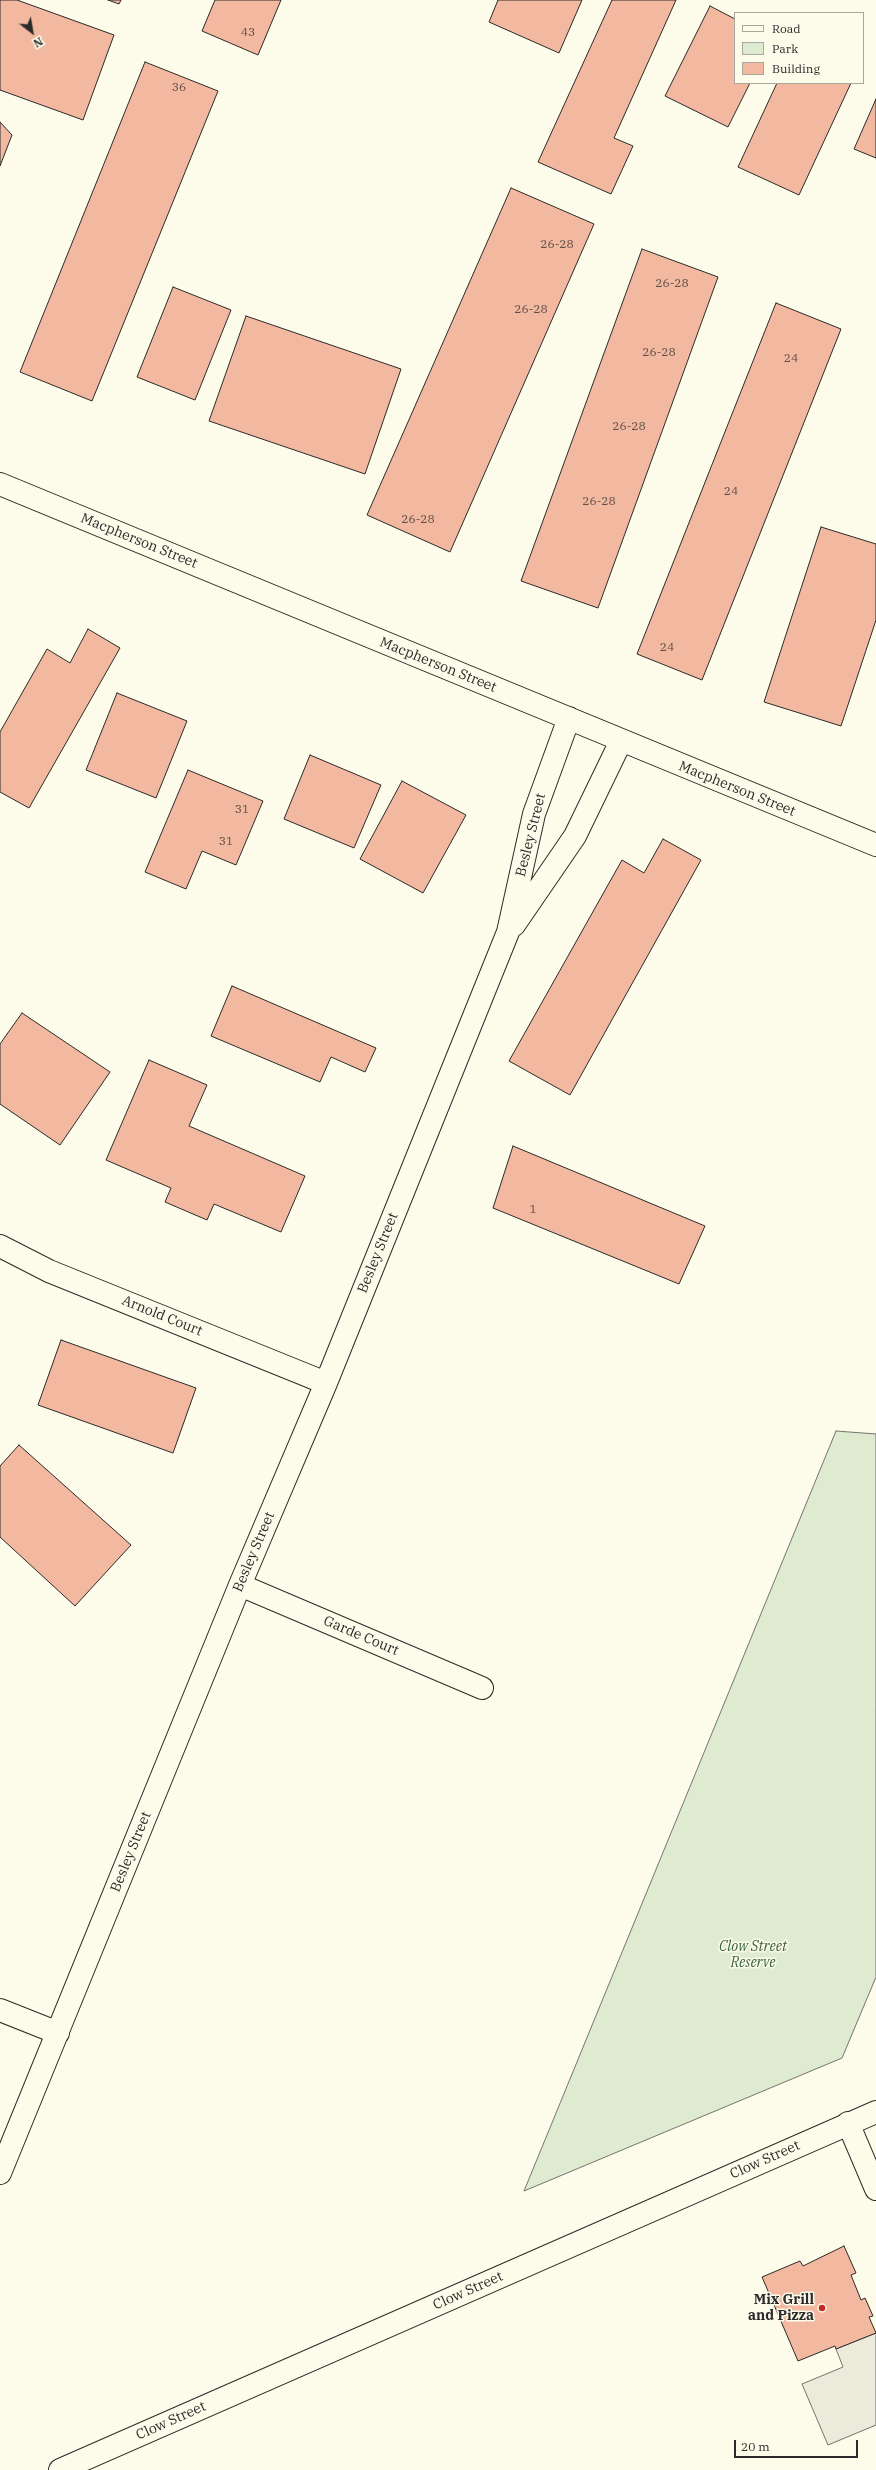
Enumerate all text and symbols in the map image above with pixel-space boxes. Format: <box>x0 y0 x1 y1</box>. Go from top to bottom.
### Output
north arrow <box>12 12 52 52</box>
legend <box>734 12 864 84</box>
text: Road <box>772 21 801 36</box>
house number: 43 <box>241 26 255 40</box>
text: N <box>31 34 46 51</box>
text: Park <box>772 41 798 56</box>
text: Building <box>772 61 820 76</box>
house number: 36 <box>172 81 186 95</box>
house number: 26-28 <box>540 238 574 252</box>
house number: 26-28 <box>655 277 689 291</box>
house number: 26-28 <box>514 303 548 317</box>
house number: 26-28 <box>642 346 676 360</box>
house number: 24 <box>784 352 798 366</box>
house number: 26-28 <box>612 420 646 434</box>
house number: 24 <box>724 485 738 499</box>
house number: 26-28 <box>582 495 616 509</box>
street label: Macpherson Street <box>78 510 200 572</box>
house number: 26-28 <box>401 513 435 527</box>
street label: Macpherson Street <box>377 634 499 696</box>
house number: 24 <box>660 641 674 655</box>
street label: Macpherson Street <box>676 758 798 820</box>
street label: Besley Street <box>513 792 549 878</box>
house number: 31 <box>235 803 249 817</box>
house number: 31 <box>219 835 233 849</box>
house number: 1 <box>529 1203 537 1217</box>
street label: Besley Street <box>354 1210 402 1296</box>
street label: Arnold Court <box>119 1292 205 1340</box>
street label: Besley Street <box>230 1509 278 1595</box>
street label: Garde Court <box>321 1613 401 1659</box>
street label: Besley Street <box>107 1809 155 1895</box>
park label: Clow Street Reserve <box>719 1939 787 1972</box>
street label: Clow Street <box>728 2137 802 2183</box>
street label: Clow Street <box>431 2268 505 2314</box>
place label: Mix Grill and Pizza <box>748 2292 814 2324</box>
marker: Mix Grill and Pizza <box>817 2303 827 2313</box>
street label: Clow Street <box>134 2398 208 2444</box>
scale bar <box>736 2432 860 2458</box>
text: 20 m <box>741 2439 770 2454</box>

